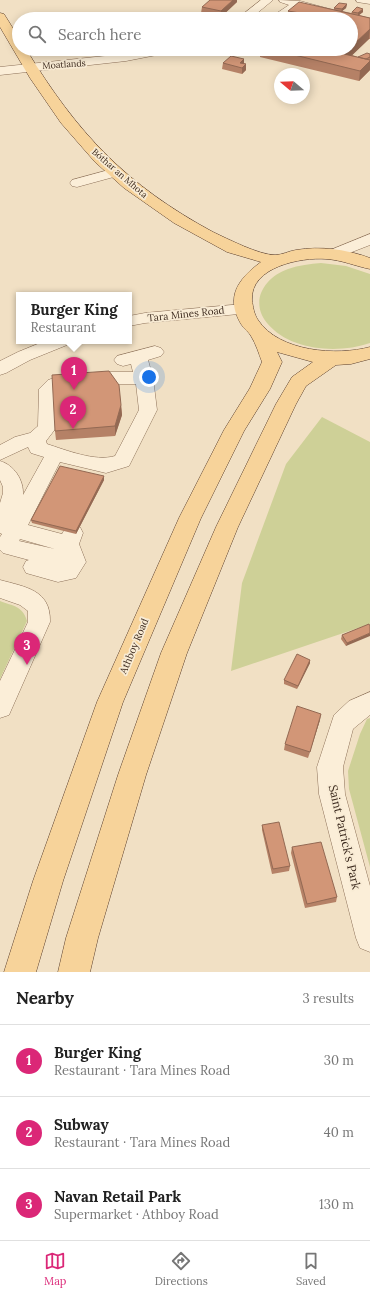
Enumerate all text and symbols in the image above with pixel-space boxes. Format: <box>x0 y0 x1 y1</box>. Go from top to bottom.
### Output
search box <box>12 12 358 56</box>
icon: search <box>26 23 48 45</box>
text: Search here <box>58 25 141 44</box>
street label: Moatlands <box>42 57 86 71</box>
north arrow <box>274 68 310 104</box>
street label: Bóthar an Mhota <box>90 146 150 200</box>
popup <box>16 292 132 344</box>
text: Burger King <box>30 300 118 319</box>
street label: Tara Mines Road <box>147 303 225 325</box>
text: Restaurant <box>30 319 96 336</box>
pin: 1 <box>61 357 87 390</box>
your location <box>139 367 159 387</box>
pin: 2 <box>60 396 86 429</box>
street label: Athboy Road <box>116 616 151 677</box>
pin: 3 <box>14 632 40 665</box>
street label: Saint Patrick's Park <box>326 783 364 891</box>
text: Nearby <box>16 987 74 1009</box>
text: 3 results <box>302 990 354 1007</box>
text: Burger King <box>54 1043 141 1062</box>
text: 1 <box>26 1052 32 1069</box>
text: 30 m <box>324 1052 354 1069</box>
text: Restaurant · Tara Mines Road <box>54 1062 230 1079</box>
text: Subway <box>54 1115 109 1134</box>
text: 2 <box>26 1124 32 1141</box>
text: 40 m <box>324 1124 354 1141</box>
text: Restaurant · Tara Mines Road <box>54 1134 230 1151</box>
text: Navan Retail Park <box>54 1187 181 1206</box>
text: 3 <box>25 1196 33 1213</box>
text: 130 m <box>319 1196 354 1213</box>
text: Supermarket · Athboy Road <box>54 1206 219 1223</box>
tab: Map <box>44 1250 66 1288</box>
tab: Directions <box>155 1250 208 1288</box>
tab: Saved <box>296 1250 326 1288</box>

